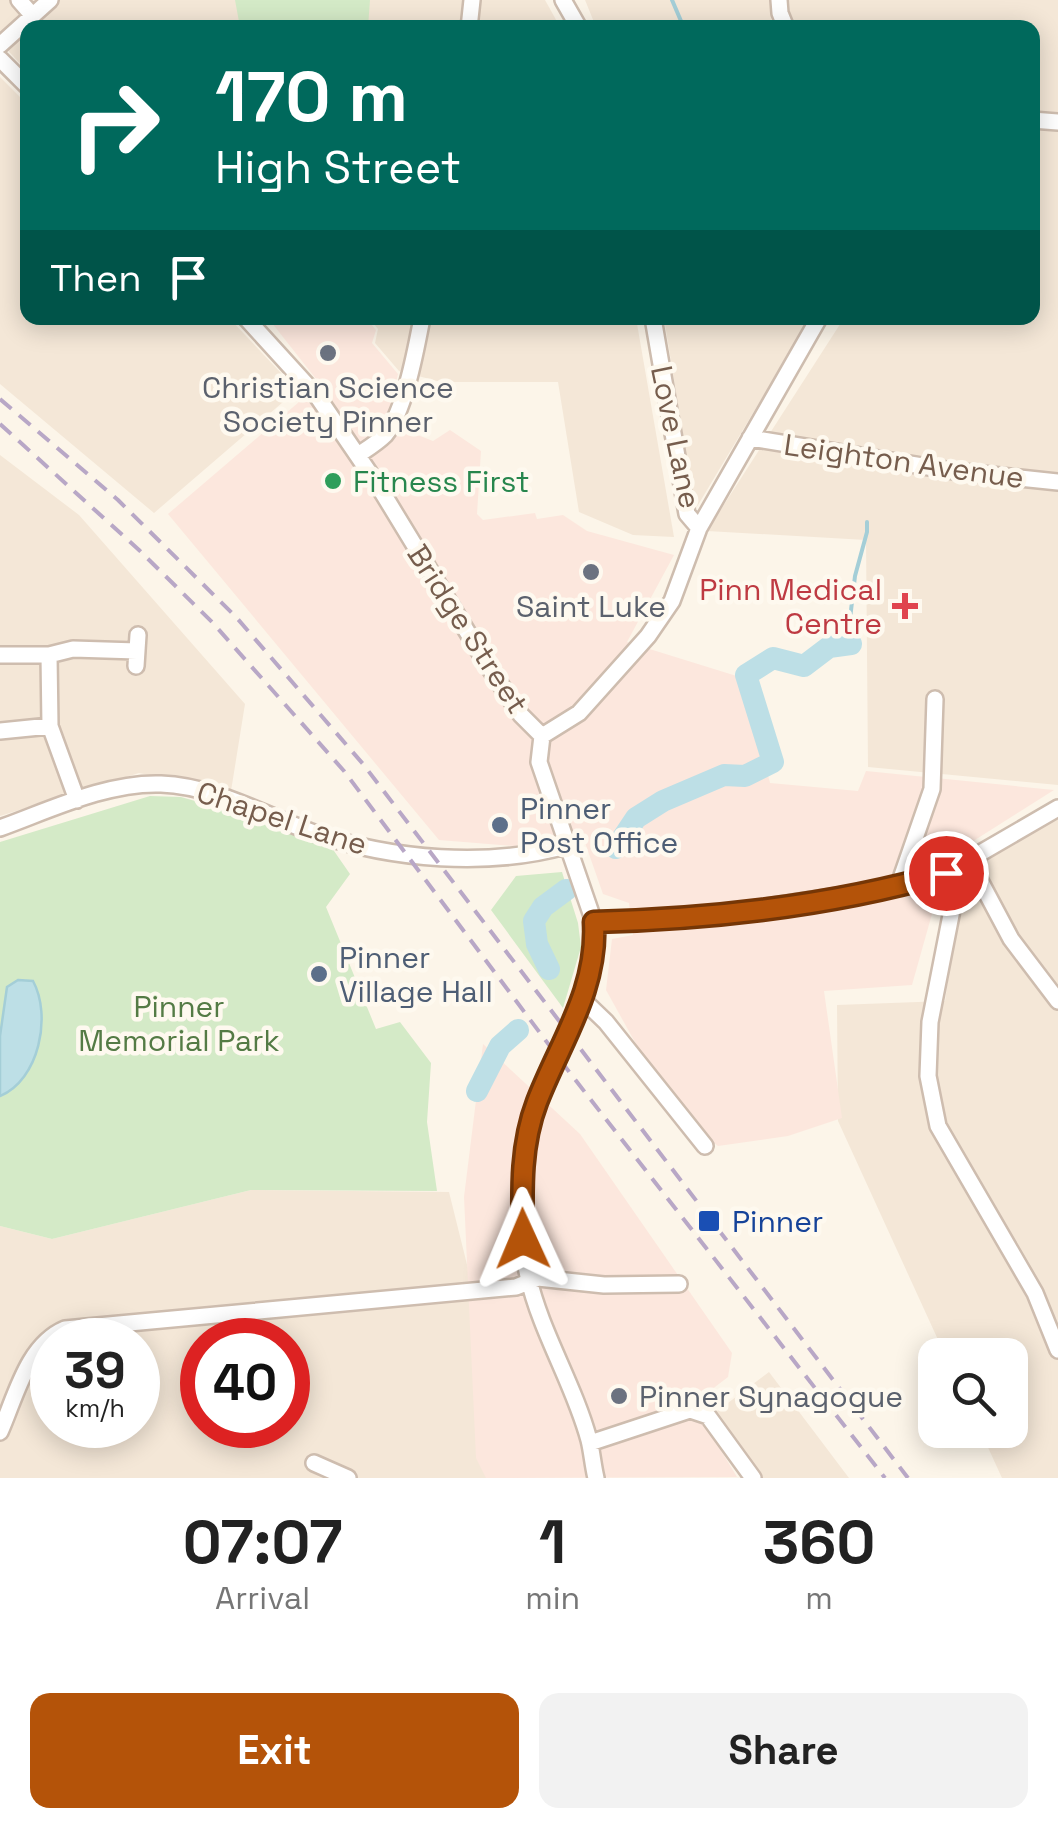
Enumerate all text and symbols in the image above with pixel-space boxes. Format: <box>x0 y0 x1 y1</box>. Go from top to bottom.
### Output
text: 170 m <box>215 52 408 141</box>
icon: right <box>50 60 180 190</box>
text: High Street <box>215 139 461 196</box>
icon: arrive <box>161 250 216 305</box>
text: Then <box>50 254 141 302</box>
marker: Christian Science Society Pinner <box>317 342 339 364</box>
street label: Love Lane <box>642 362 710 512</box>
place label: Christian Science Society Pinner <box>202 368 454 441</box>
street label: Leighton Avenue <box>781 425 1027 497</box>
place label: Fitness First <box>353 462 530 501</box>
marker: Fitness First <box>322 470 344 492</box>
street label: Bridge Street <box>399 537 537 721</box>
marker: Saint Luke <box>580 561 602 583</box>
place label: Pinn Medical Centre <box>699 570 882 643</box>
place label: Saint Luke <box>516 587 666 626</box>
marker: Pinn Medical Centre <box>892 593 918 619</box>
street label: Chapel Lane <box>192 772 372 864</box>
place label: Pinner Post Office <box>520 789 678 862</box>
marker: Pinner Post Office <box>489 814 511 836</box>
pin <box>904 831 989 916</box>
icon: arrive <box>919 846 974 901</box>
place label: Pinner Village Hall <box>339 938 493 1011</box>
marker: Pinner Village Hall <box>308 963 330 985</box>
park label: Pinner Memorial Park <box>78 987 280 1060</box>
position arrow <box>471 1187 575 1291</box>
place label: Pinner <box>732 1202 823 1241</box>
marker: Pinner <box>696 1208 722 1234</box>
speed limit sign: 40 <box>180 1318 310 1448</box>
map controls <box>918 1338 1028 1448</box>
button: search <box>918 1338 1028 1448</box>
text: 39 <box>64 1339 126 1403</box>
place label: Pinner Synagogue <box>639 1377 903 1416</box>
marker: Pinner Synagogue <box>608 1385 630 1407</box>
text: km/h <box>65 1392 125 1424</box>
text: 07:07 <box>183 1504 342 1581</box>
text: 1 <box>539 1504 566 1581</box>
text: 360 <box>763 1504 875 1581</box>
text: Arrival <box>215 1578 310 1618</box>
text: min <box>525 1578 580 1618</box>
text: m <box>805 1578 833 1618</box>
button: Exit <box>30 1693 519 1808</box>
button: Share <box>539 1693 1028 1808</box>

